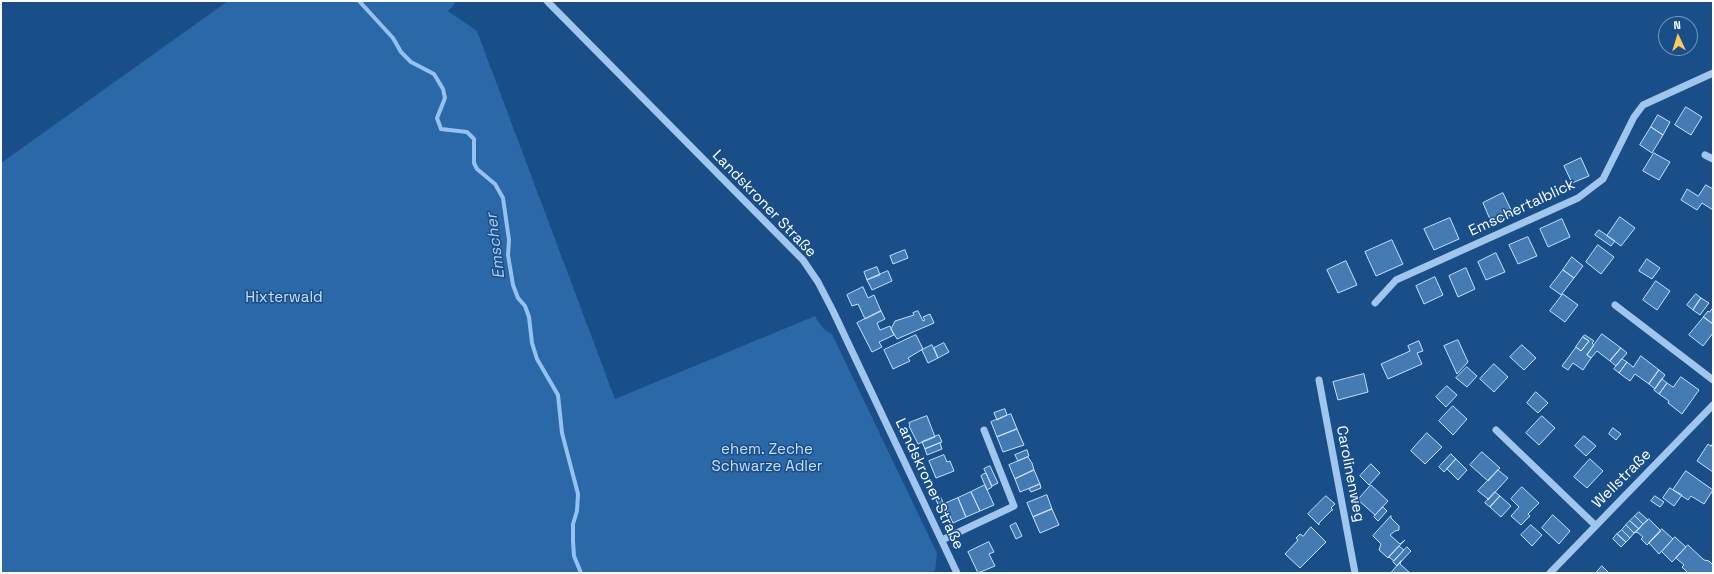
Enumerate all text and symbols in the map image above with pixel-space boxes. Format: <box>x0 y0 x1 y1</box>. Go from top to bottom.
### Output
north arrow <box>1658 16 1698 56</box>
text: N <box>1673 18 1681 32</box>
street label: Landskroner Straße <box>708 147 820 261</box>
street label: Emschertalblick <box>1466 176 1578 240</box>
water label: Emscher <box>482 212 510 280</box>
park label: Hixterwald <box>245 289 323 307</box>
street label: Landskroner Straße <box>891 416 967 552</box>
street label: Carolinenweg <box>1332 424 1368 524</box>
park label: ehem. Zeche Schwarze Adler <box>711 441 823 476</box>
street label: Wellstraße <box>1589 446 1655 512</box>

